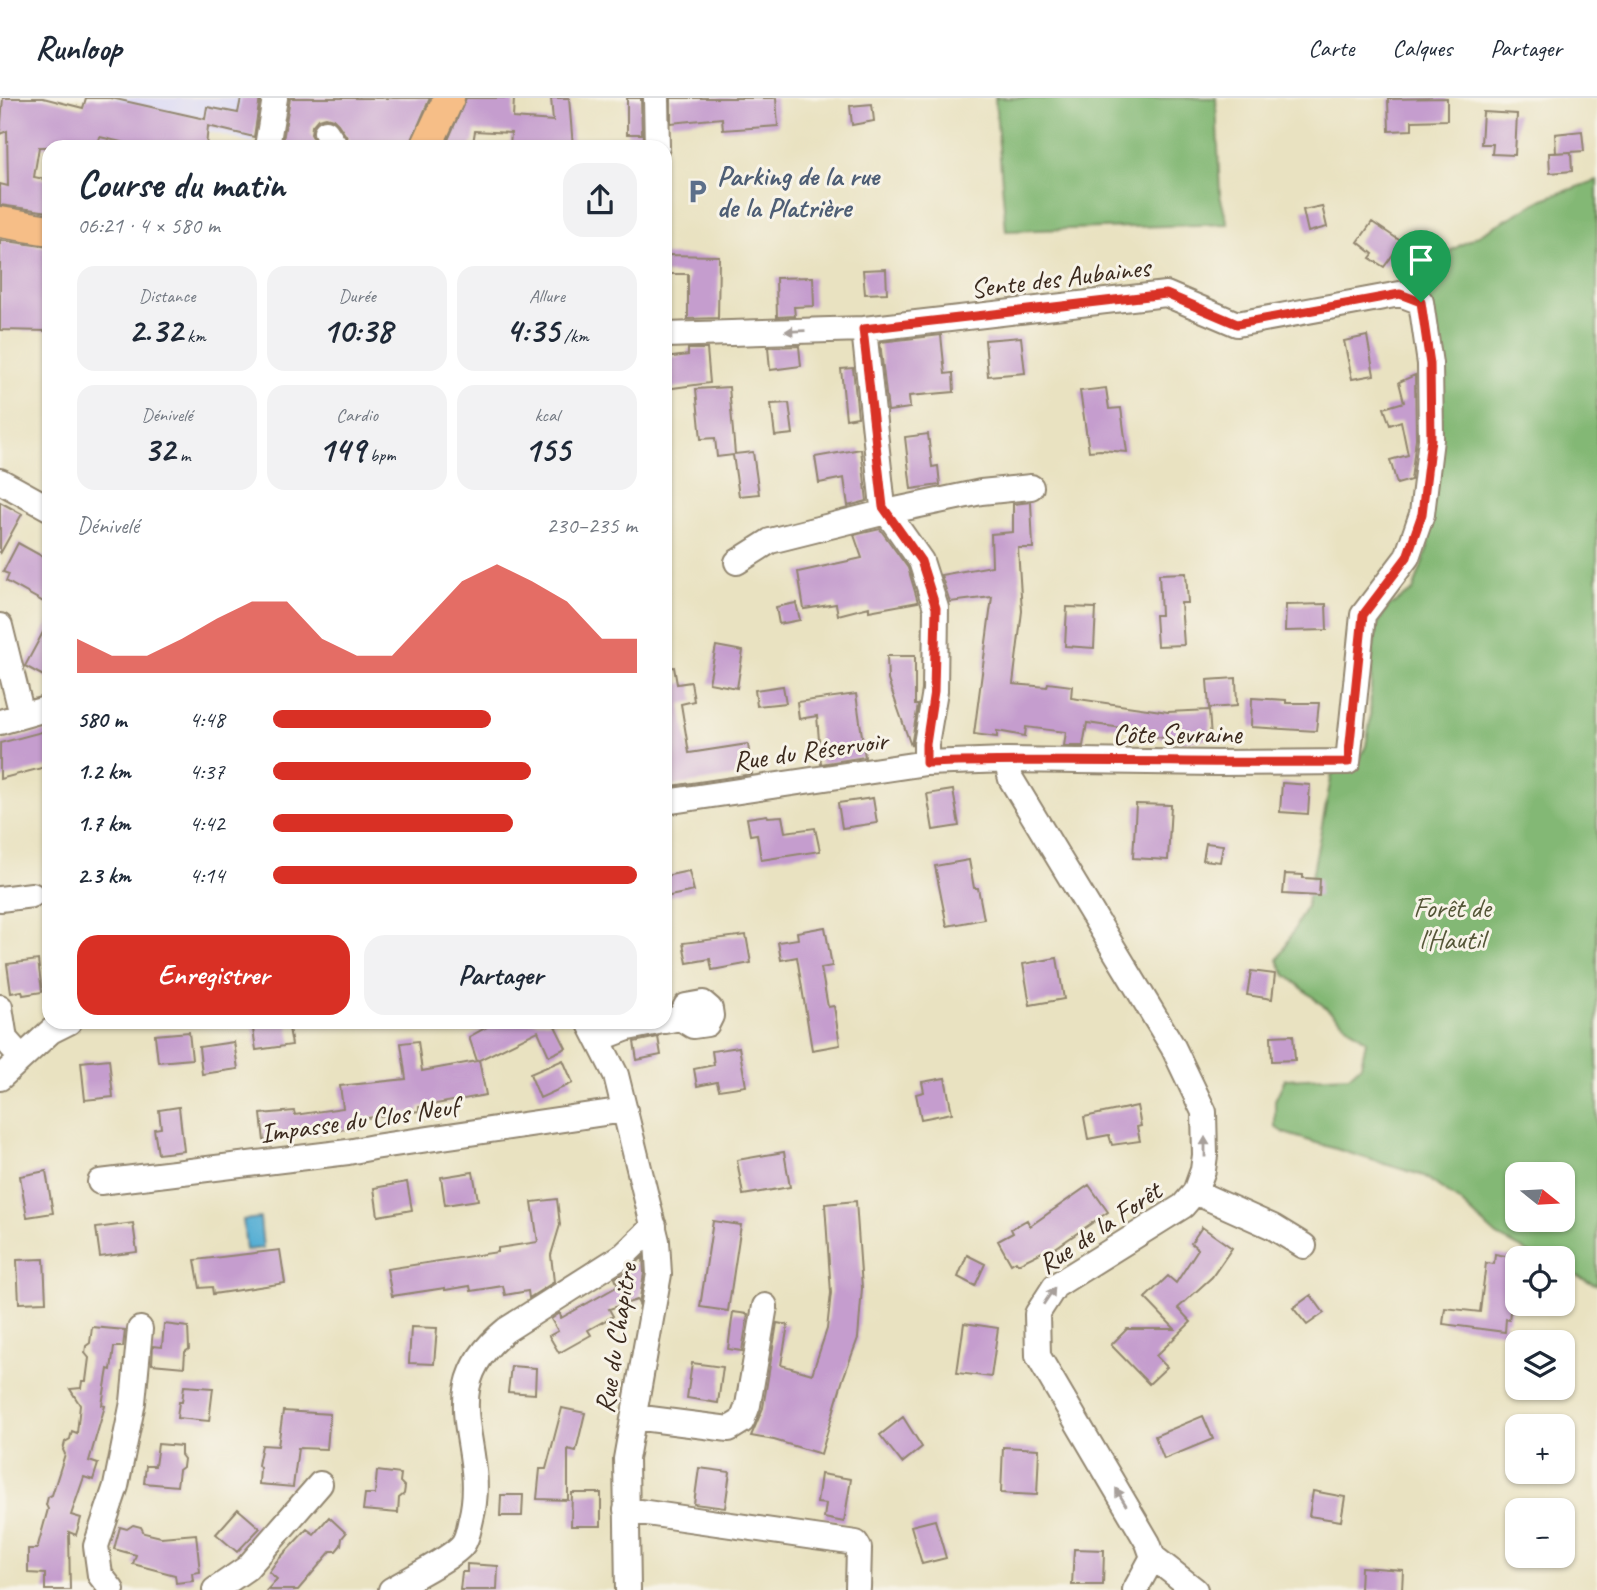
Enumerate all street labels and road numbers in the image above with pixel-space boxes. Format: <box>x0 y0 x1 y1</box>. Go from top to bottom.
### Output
street label: Sente des Aubaines <box>968 249 1154 306</box>
street label: Côte Sevraine <box>1113 716 1243 751</box>
street label: Rue du Réservoir <box>730 722 893 779</box>
street label: Impasse du Clos Neuf <box>257 1087 467 1151</box>
street label: Rue de la Forêt <box>1031 1172 1170 1281</box>
street label: Rue du Chapitre <box>586 1259 645 1415</box>

